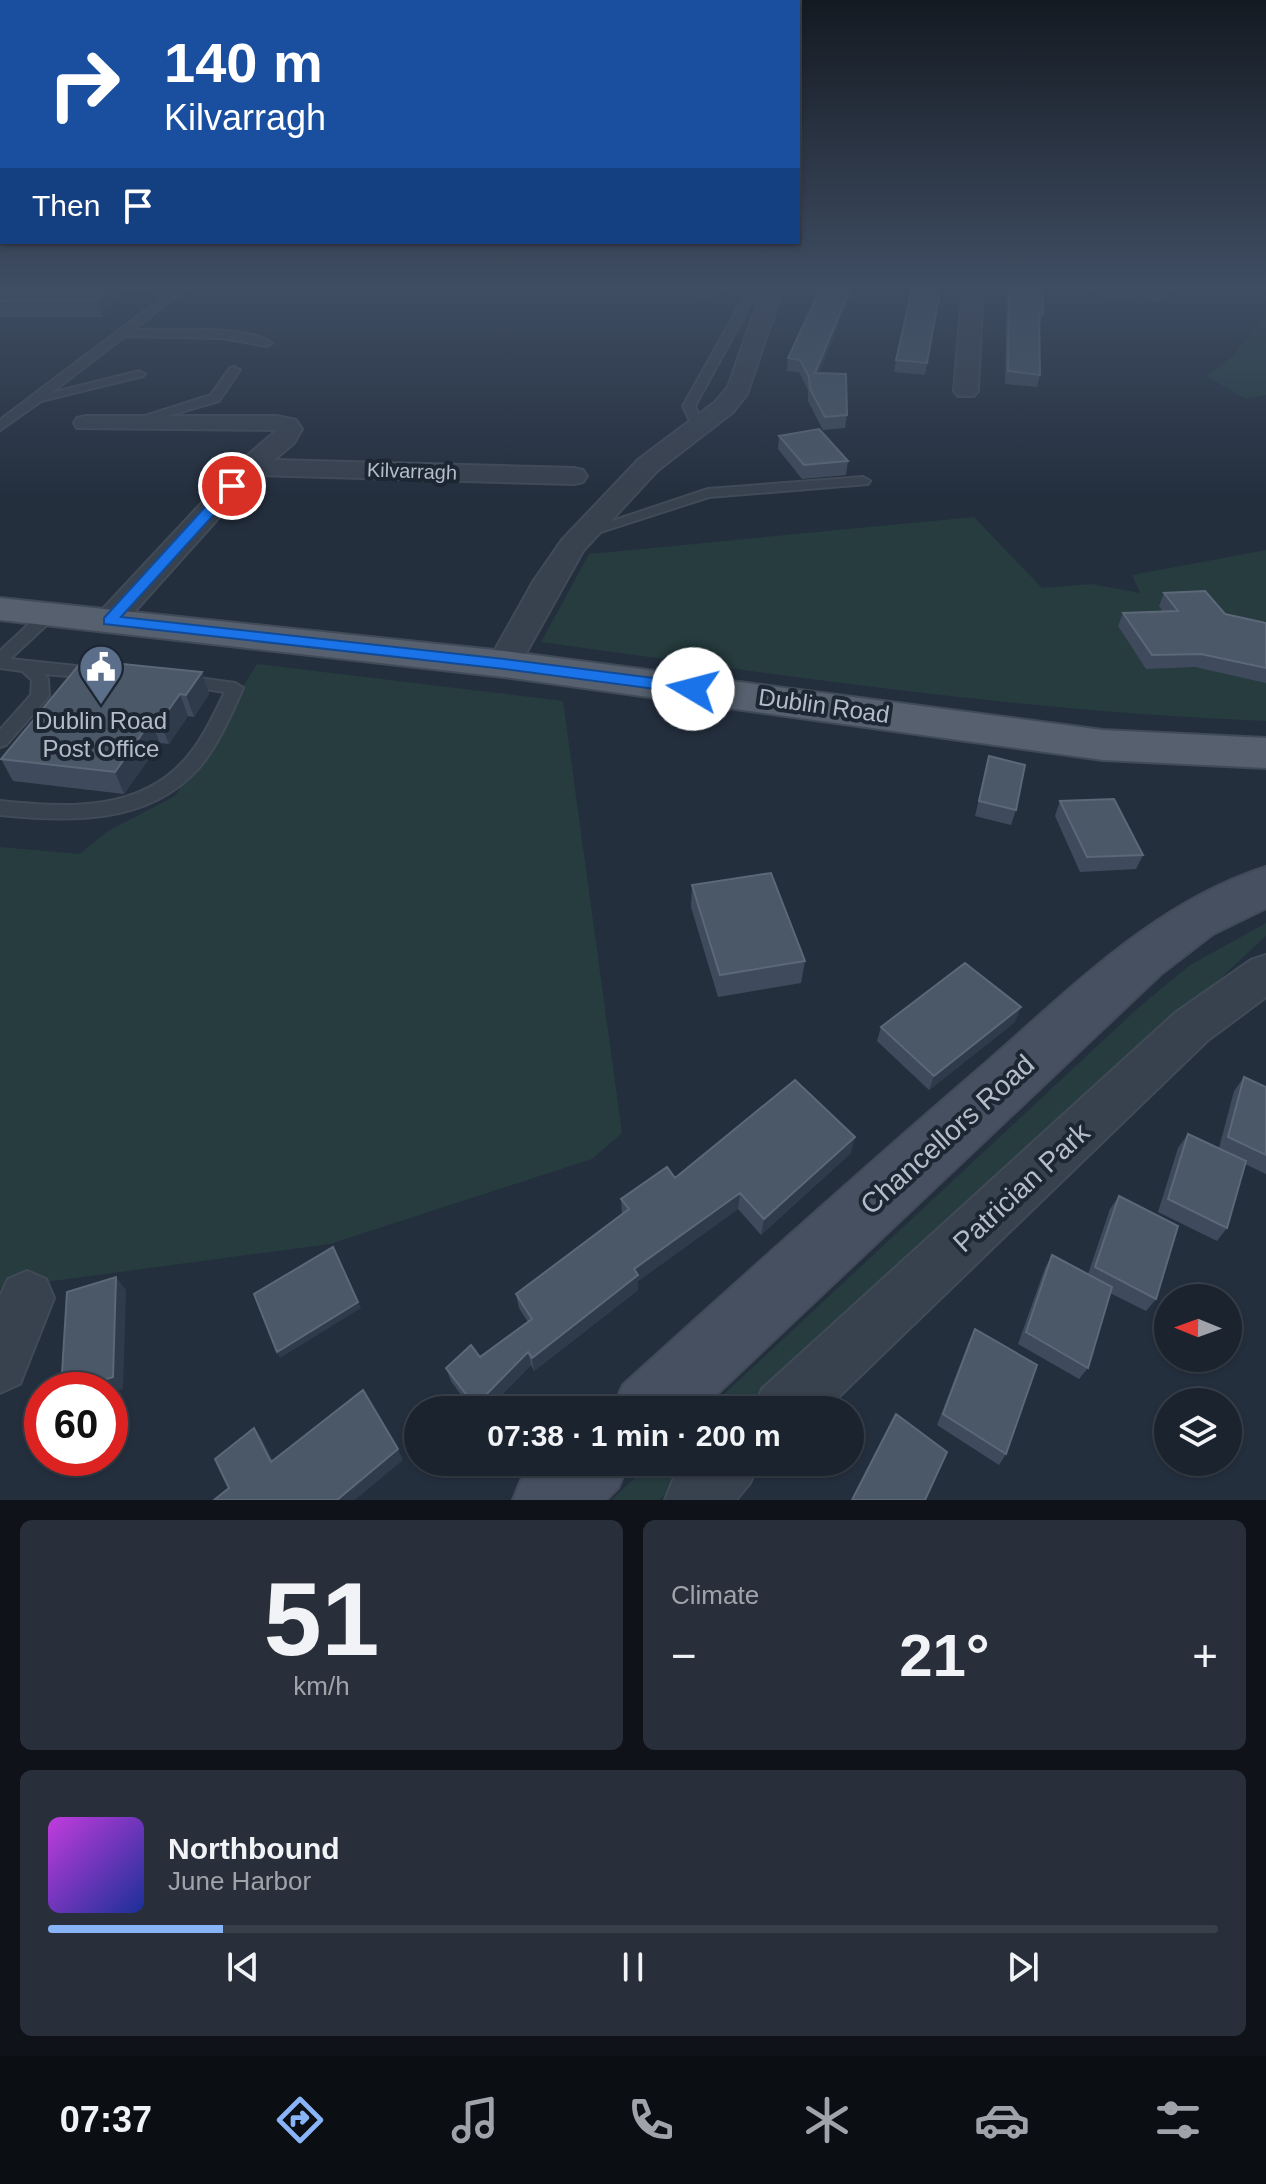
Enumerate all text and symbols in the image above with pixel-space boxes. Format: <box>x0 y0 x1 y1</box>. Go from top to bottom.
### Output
text: 140 m <box>164 31 323 94</box>
icon: right <box>32 32 136 136</box>
text: Kilvarragh <box>164 97 326 138</box>
icon: arrive <box>116 184 160 228</box>
text: Then <box>32 189 100 222</box>
pin <box>198 452 266 520</box>
street label: Kilvarragh <box>367 458 457 484</box>
icon: arrive <box>210 464 254 508</box>
public building icon: Dublin Road Post Office <box>77 643 125 706</box>
position arrow <box>651 647 735 731</box>
street label: Dublin Road <box>757 683 891 728</box>
place label: Dublin Road Post Office <box>35 707 167 762</box>
street label: Chancellors Road <box>854 1048 1040 1220</box>
street label: Patrician Park <box>947 1116 1096 1258</box>
north arrow <box>1154 1284 1242 1372</box>
map controls <box>1154 1284 1242 1476</box>
speed limit sign: 60 <box>24 1372 128 1476</box>
button: layers <box>1154 1388 1242 1476</box>
text: 07:38 · 1 min · 200 m <box>487 1419 781 1452</box>
text: 51 <box>264 1561 379 1677</box>
text: Climate <box>671 1580 759 1610</box>
text: 21° <box>899 1622 990 1689</box>
text: − <box>671 1631 697 1680</box>
text: + <box>1192 1631 1218 1680</box>
text: km/h <box>293 1671 350 1701</box>
text: Northbound <box>168 1832 340 1865</box>
text: June Harbor <box>168 1866 311 1896</box>
icon: previous <box>221 1945 265 1989</box>
icon: pause <box>611 1945 655 1989</box>
icon: next <box>1001 1945 1045 1989</box>
icon: directions <box>272 2092 328 2148</box>
icon: music <box>447 2092 503 2148</box>
icon: phone <box>623 2092 679 2148</box>
icon: climate <box>799 2092 855 2148</box>
icon: car <box>974 2092 1030 2148</box>
icon: filters <box>1150 2092 1206 2148</box>
text: 07:37 <box>60 2099 152 2140</box>

